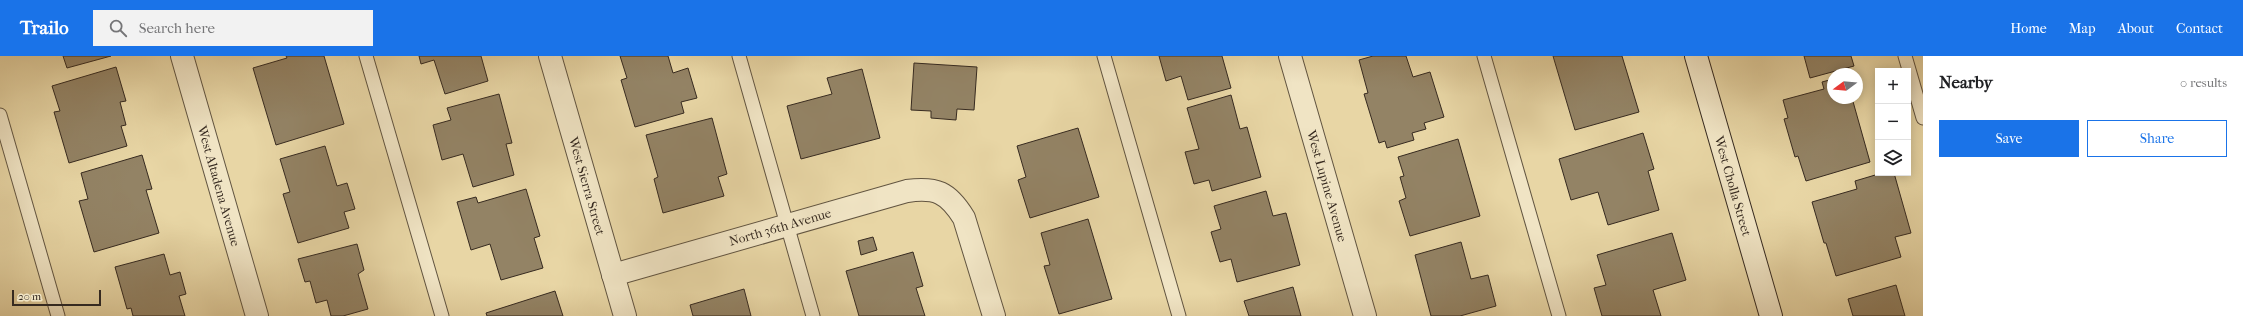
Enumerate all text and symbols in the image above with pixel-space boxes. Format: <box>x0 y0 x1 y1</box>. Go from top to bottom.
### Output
search box <box>93 10 373 46</box>
text: Trailo <box>20 17 69 39</box>
icon: search <box>107 17 129 39</box>
text: Search here <box>139 19 215 37</box>
text: Home <box>2010 20 2047 37</box>
text: Map <box>2069 20 2096 37</box>
text: About <box>2118 20 2154 37</box>
text: Contact <box>2176 20 2223 37</box>
north arrow <box>1827 68 1863 104</box>
map controls <box>1875 68 1911 176</box>
button: + <box>1875 68 1911 104</box>
text: Nearby <box>1939 72 1993 92</box>
text: 0 results <box>2180 75 2227 90</box>
button: − <box>1875 104 1911 140</box>
button: Save <box>1939 120 2079 157</box>
button: Share <box>2087 120 2227 157</box>
street label: West Altadena Avenue <box>194 123 244 249</box>
street label: West Lupine Avenue <box>1304 128 1350 244</box>
street label: West Cholla Street <box>1711 133 1755 238</box>
street label: West Sierra Street <box>566 134 608 237</box>
button: layers <box>1875 140 1911 176</box>
street label: North 36th Avenue <box>727 205 833 249</box>
scale bar <box>12 288 101 307</box>
text: 20 m <box>18 290 41 303</box>

